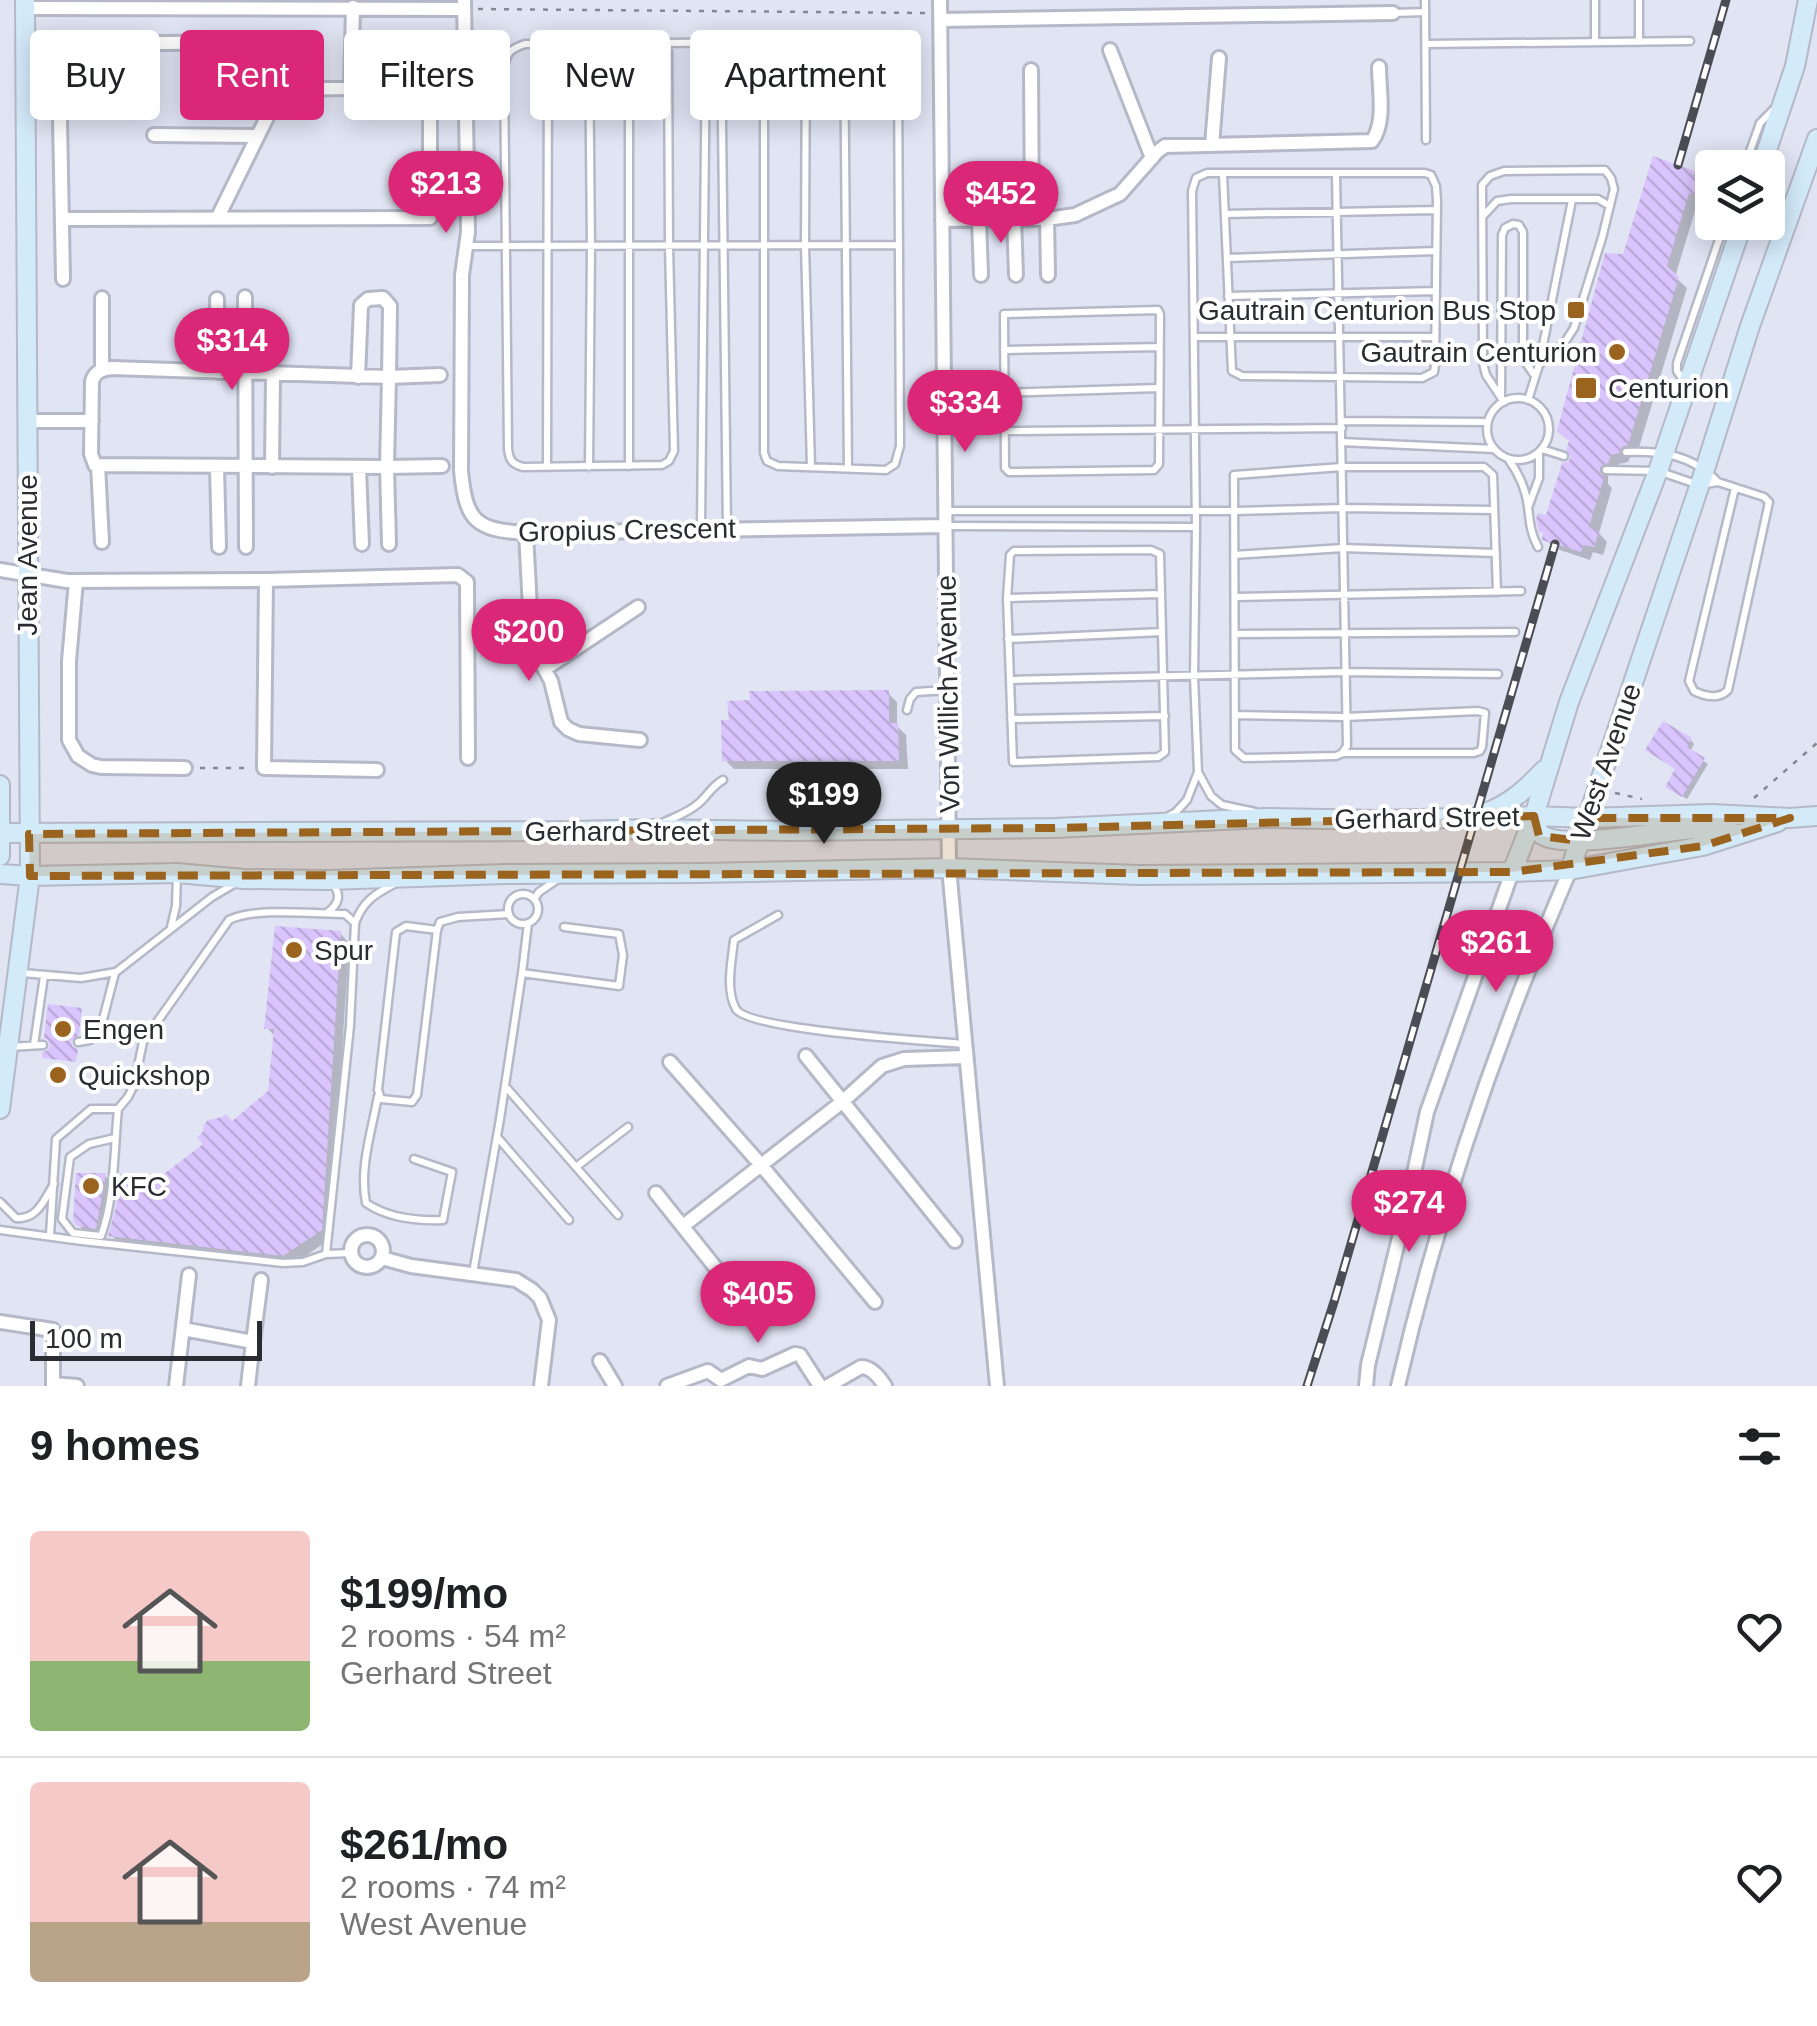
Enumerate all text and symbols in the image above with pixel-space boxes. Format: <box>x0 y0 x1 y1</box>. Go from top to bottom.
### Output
chip: Buy <box>30 30 160 120</box>
chip: Rent <box>180 30 324 120</box>
chip: Filters <box>344 30 510 120</box>
chip: New <box>530 30 670 120</box>
chip: Apartment <box>690 30 921 120</box>
map controls <box>1695 150 1785 240</box>
button: layers <box>1695 150 1785 240</box>
pin: $213 <box>387 151 505 236</box>
pin: $452 <box>942 161 1060 246</box>
text: $213 <box>410 165 482 201</box>
text: $452 <box>965 175 1037 211</box>
place label: Gautrain Centurion Bus Stop <box>1198 295 1556 326</box>
marker: Gautrain Centurion Bus Stop <box>1565 299 1587 321</box>
pin: $314 <box>173 308 291 393</box>
text: $314 <box>196 322 268 358</box>
place label: Gautrain Centurion <box>1360 337 1597 368</box>
marker: Gautrain Centurion <box>1606 341 1628 363</box>
pin: $334 <box>906 370 1024 455</box>
place label: Centurion <box>1608 373 1729 404</box>
marker: Centurion <box>1573 375 1599 401</box>
text: $334 <box>929 384 1001 420</box>
street label: Jean Avenue <box>12 474 43 636</box>
street label: Gropius Crescent <box>518 513 736 547</box>
street label: Von Willich Avenue <box>930 575 966 813</box>
pin: $200 <box>470 599 588 684</box>
text: $200 <box>493 613 565 649</box>
street label: West Avenue <box>1565 679 1647 845</box>
pin: $199 <box>765 762 883 847</box>
text: $199 <box>788 776 860 812</box>
street label: Gerhard Street <box>1334 801 1520 835</box>
street label: Gerhard Street <box>524 816 710 847</box>
pin: $261 <box>1437 910 1555 995</box>
text: $261 <box>1460 924 1532 960</box>
place label: Spur <box>314 935 373 966</box>
marker: Spur <box>283 939 305 961</box>
place label: Engen <box>83 1014 164 1045</box>
marker: Engen <box>52 1018 74 1040</box>
place label: Quickshop <box>78 1060 210 1091</box>
marker: Quickshop <box>47 1064 69 1086</box>
pin: $274 <box>1350 1170 1468 1255</box>
place label: KFC <box>111 1171 167 1202</box>
marker: KFC <box>80 1175 102 1197</box>
text: $274 <box>1373 1184 1445 1220</box>
pin: $405 <box>699 1261 817 1346</box>
text: $405 <box>722 1275 794 1311</box>
scale bar <box>30 1316 262 1360</box>
text: 100 m <box>45 1323 123 1354</box>
icon: filters <box>1732 1419 1787 1474</box>
text: 9 homes <box>30 1422 200 1469</box>
text: $199/mo <box>340 1570 508 1617</box>
icon: home <box>110 1571 230 1691</box>
icon: heart <box>1732 1604 1787 1659</box>
text: 2 rooms · 54 m² <box>340 1618 566 1654</box>
text: Gerhard Street <box>340 1655 552 1691</box>
text: $261/mo <box>340 1821 508 1868</box>
icon: home <box>110 1822 230 1942</box>
icon: heart <box>1732 1855 1787 1910</box>
text: 2 rooms · 74 m² <box>340 1869 566 1905</box>
text: West Avenue <box>340 1906 527 1942</box>

